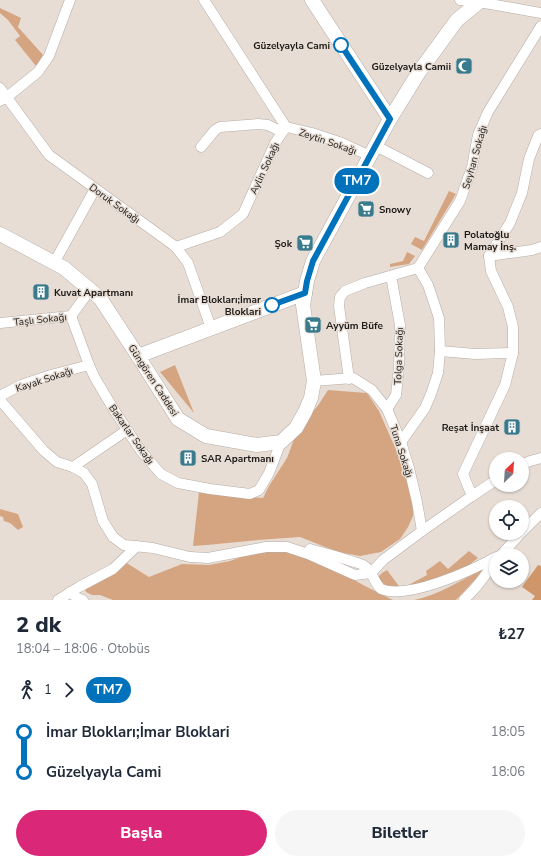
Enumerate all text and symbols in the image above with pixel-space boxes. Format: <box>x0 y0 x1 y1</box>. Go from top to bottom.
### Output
marker: Güzelyayla Cami <box>333 37 349 53</box>
place label: Güzelyayla Cami <box>253 39 330 53</box>
mosque icon: Güzelyayla Camii <box>454 56 474 76</box>
place label: Güzelyayla Camii <box>371 60 451 74</box>
street label: Seyhan Sokağı <box>459 124 491 191</box>
street label: Zeytin Sokağı <box>297 125 359 158</box>
street label: Aylin Sokağı <box>247 140 283 197</box>
line badge: TM7 <box>334 168 380 194</box>
text: TM7 <box>342 171 372 190</box>
street label: Doruk Sokağı <box>86 181 143 227</box>
supermarket icon: Snowy <box>356 199 376 219</box>
place label: Snowy <box>379 203 412 217</box>
place label: Polatoğlu Mamay İnş. <box>464 228 516 254</box>
building icon: Polatoğlu Mamay İnş. <box>441 230 461 250</box>
supermarket icon: Şok <box>295 233 315 253</box>
place label: Şok <box>275 237 293 251</box>
building icon: Kuvat Apartmanı <box>31 282 51 302</box>
place label: Kuvat Apartmanı <box>54 286 133 300</box>
place label: İmar Blokları;İmar Bloklari <box>178 293 261 319</box>
marker: İmar Blokları;İmar Bloklari <box>264 297 280 313</box>
street label: Taşlı Sokağı <box>13 310 67 330</box>
supermarket icon: Ayyüm Büfe <box>303 315 323 335</box>
place label: Ayyüm Büfe <box>326 319 384 333</box>
street label: Tolga Sokağı <box>391 327 407 385</box>
street label: Güngören Caddesi <box>125 342 182 419</box>
street label: Kayak Sokağı <box>14 364 75 396</box>
street label: Bakarlar Sokağı <box>105 402 157 467</box>
building icon: Reşat İnşaat <box>502 417 522 437</box>
place label: Reşat İnşaat <box>442 421 499 435</box>
street label: Tuna Sokağı <box>386 423 416 479</box>
building icon: SAR Apartmanı <box>178 448 198 468</box>
place label: SAR Apartmanı <box>201 452 274 466</box>
north arrow <box>489 452 529 492</box>
map controls <box>489 452 529 588</box>
button: locate <box>489 500 529 540</box>
button: layers <box>489 548 529 588</box>
text: 2 dk <box>16 610 61 640</box>
text: ₺27 <box>498 624 525 644</box>
text: 18:04 – 18:06 · Otobüs <box>16 640 150 658</box>
icon: walk <box>16 679 38 701</box>
icon: forward <box>58 679 80 701</box>
text: TM7 <box>94 680 123 699</box>
text: 1 <box>44 681 52 699</box>
text: İmar Blokları;İmar Bloklari <box>46 722 230 742</box>
text: 18:05 <box>491 723 525 741</box>
text: Güzelyayla Cami <box>46 762 161 782</box>
text: 18:06 <box>491 763 525 781</box>
button: Başla <box>16 810 267 856</box>
button: Biletler <box>275 810 525 856</box>

